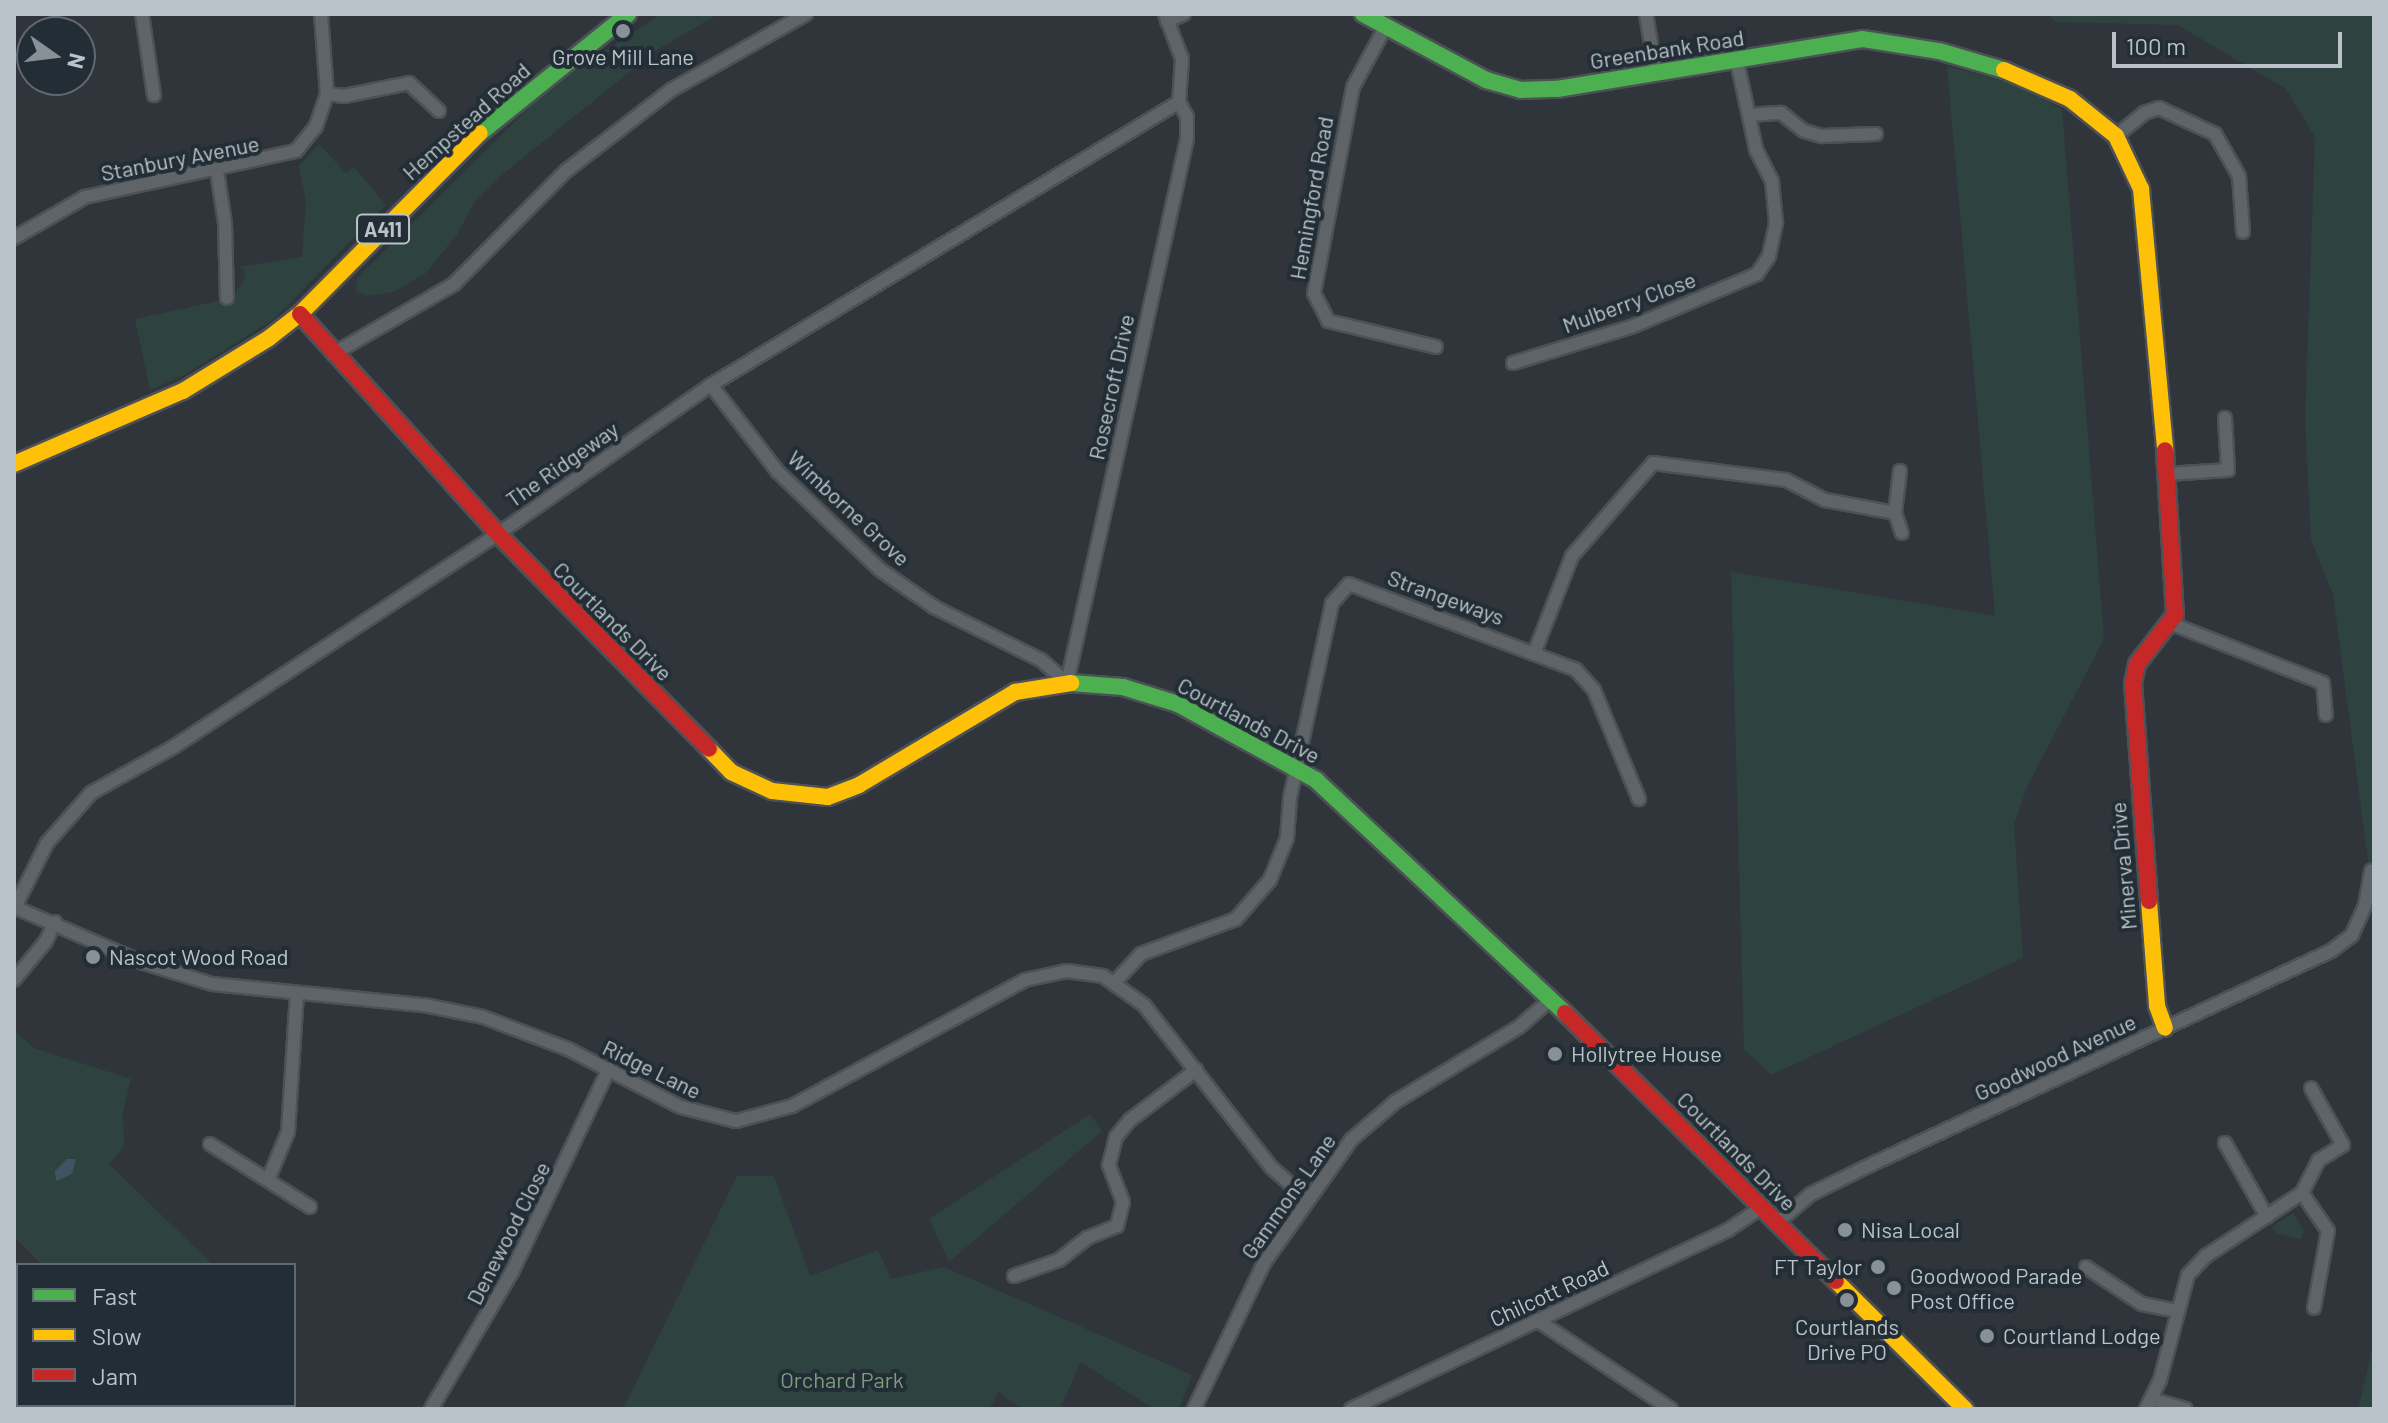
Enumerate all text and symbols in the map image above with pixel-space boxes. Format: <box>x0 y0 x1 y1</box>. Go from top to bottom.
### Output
north arrow <box>16 16 96 96</box>
scale bar <box>2116 16 2346 66</box>
marker: Grove Mill Lane <box>614 22 632 40</box>
street label: Greenbank Road <box>1588 24 1746 74</box>
text: 100 m <box>2126 31 2186 60</box>
place label: Grove Mill Lane <box>552 44 694 70</box>
text: N <box>63 51 92 72</box>
street label: Hempstead Road <box>397 57 535 185</box>
street label: Hemingford Road <box>1284 114 1338 282</box>
street label: Stanbury Avenue <box>99 130 261 186</box>
road number: A411 <box>355 213 411 245</box>
street label: Mulberry Close <box>1559 266 1699 338</box>
street label: Rosecroft Drive <box>1083 312 1139 462</box>
street label: The Ridgeway <box>501 415 623 513</box>
street label: Wimborne Grove <box>782 445 916 571</box>
street label: Courtlands Drive <box>548 556 678 686</box>
street label: Strangeways <box>1384 564 1508 630</box>
street label: Courtlands Drive <box>1173 671 1325 769</box>
street label: Minerva Drive <box>2104 801 2142 931</box>
place label: Nascot Wood Road <box>109 944 289 970</box>
marker: Nascot Wood Road <box>84 948 102 966</box>
street label: Goodwood Avenue <box>1970 1008 2140 1106</box>
street label: Ridge Lane <box>599 1034 705 1104</box>
place label: Hollytree House <box>1571 1041 1722 1067</box>
marker: Hollytree House <box>1546 1045 1564 1063</box>
street label: Courtlands Drive <box>1672 1086 1802 1216</box>
street label: Gammons Lane <box>1235 1128 1341 1264</box>
street label: Denewood Close <box>461 1157 555 1309</box>
place label: Nisa Local <box>1861 1217 1960 1243</box>
marker: Nisa Local <box>1836 1221 1854 1239</box>
street label: Chilcott Road <box>1485 1254 1613 1332</box>
place label: FT Taylor <box>1774 1254 1862 1280</box>
marker: FT Taylor <box>1869 1258 1887 1276</box>
place label: Goodwood Parade Post Office <box>1910 1262 2082 1314</box>
legend <box>16 1263 296 1407</box>
marker: Goodwood Parade Post Office <box>1885 1279 1903 1297</box>
text: Fast <box>92 1281 137 1310</box>
marker: Courtlands Drive PO <box>1838 1291 1856 1309</box>
place label: Courtlands Drive PO <box>1795 1313 1899 1364</box>
text: Slow <box>92 1321 141 1350</box>
place label: Courtland Lodge <box>2003 1323 2161 1349</box>
marker: Courtland Lodge <box>1978 1327 1996 1345</box>
text: Jam <box>92 1361 138 1390</box>
park label: Orchard Park <box>780 1367 904 1393</box>

